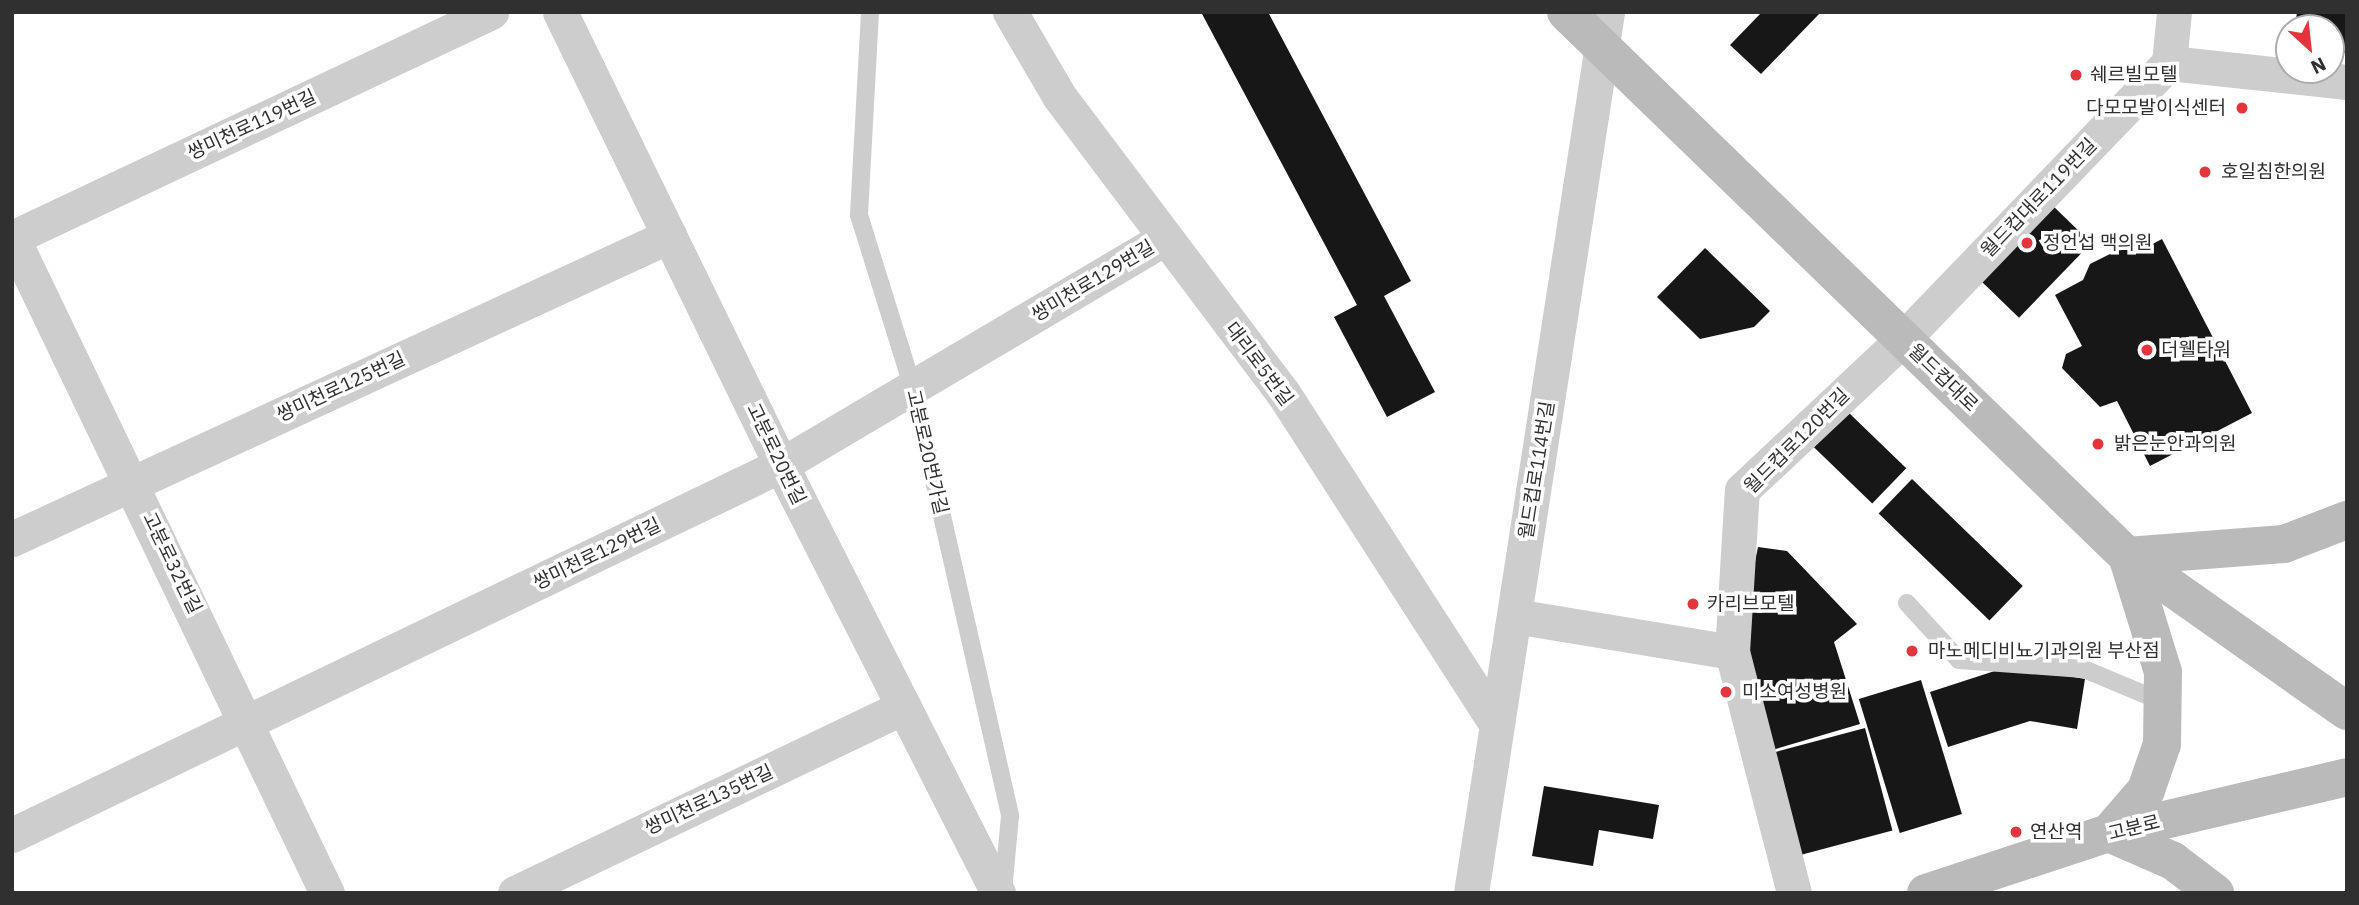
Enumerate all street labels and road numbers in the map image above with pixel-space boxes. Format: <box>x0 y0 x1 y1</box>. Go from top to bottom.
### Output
street label: 쌍미천로119번길 <box>184 85 320 165</box>
street label: 월드컵대로119번길 <box>1976 134 2102 262</box>
street label: 쌍미천로129번길 <box>1028 235 1158 327</box>
street label: 대리로5번길 <box>1220 318 1298 410</box>
street label: 월드컵대로 <box>1904 339 1982 417</box>
street label: 쌍미천로125번길 <box>273 347 409 427</box>
street label: 월드컵로120번길 <box>1740 384 1854 498</box>
street label: 고분로20번가길 <box>902 387 952 517</box>
street label: 고분로20번길 <box>742 399 810 509</box>
street label: 월드컵로114번길 <box>1515 400 1559 540</box>
street label: 고분로32번길 <box>138 508 206 618</box>
street label: 쌍미천로129번길 <box>530 513 664 595</box>
street label: 쌍미천로135번길 <box>641 760 777 840</box>
street label: 고분로 <box>2106 811 2162 845</box>

